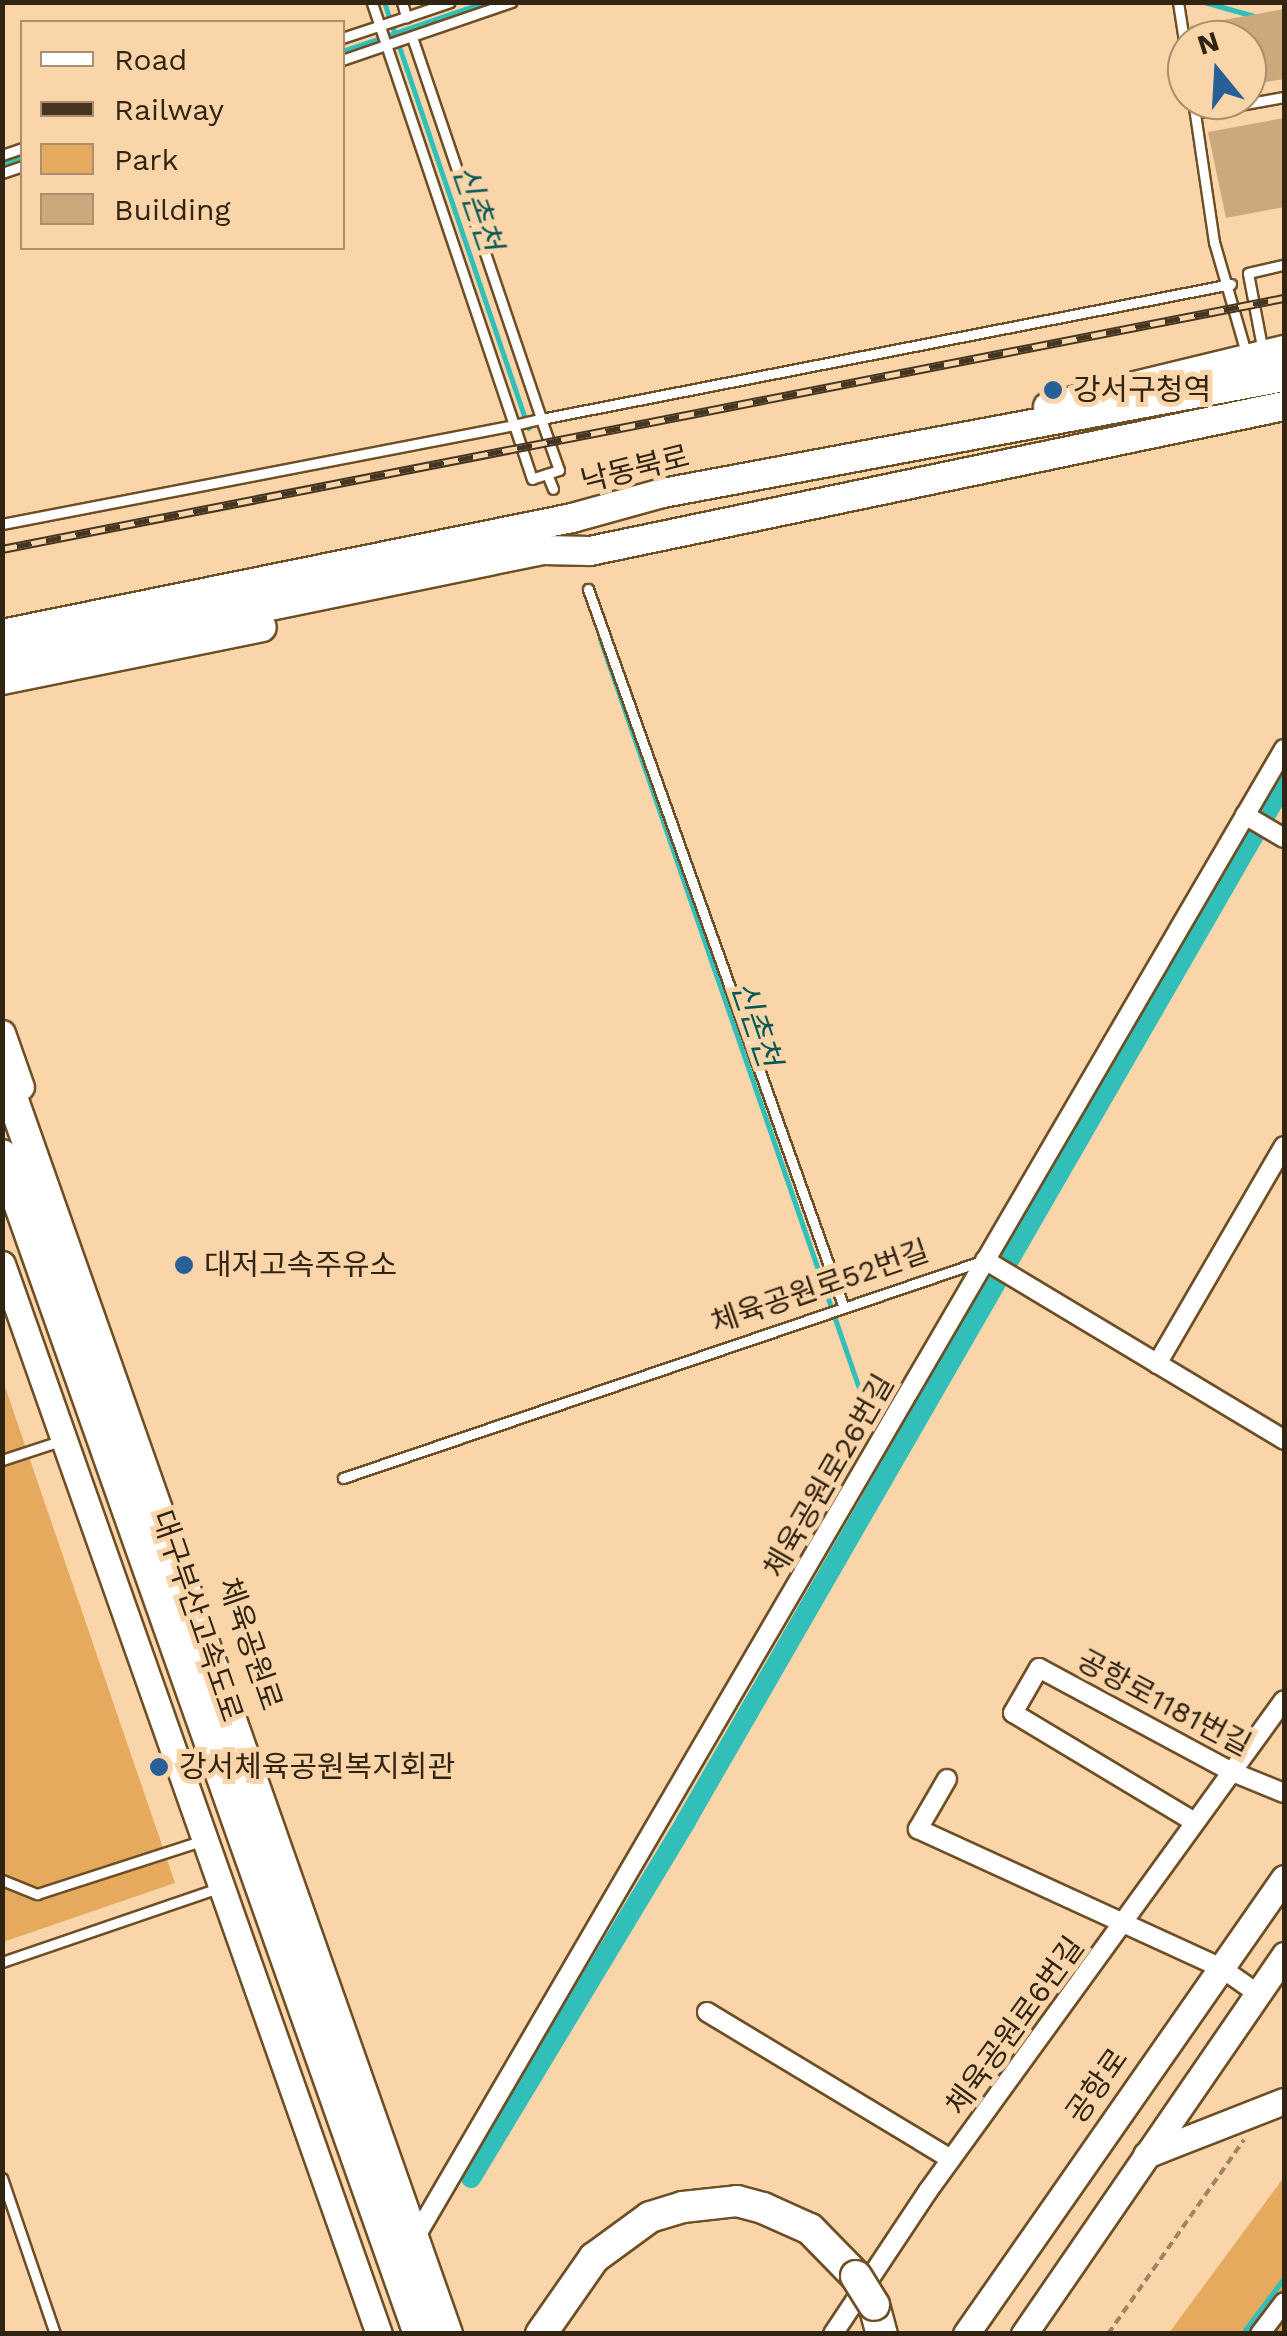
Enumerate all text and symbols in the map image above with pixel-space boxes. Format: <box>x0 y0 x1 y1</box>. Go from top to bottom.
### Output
legend <box>20 20 345 250</box>
north arrow <box>1167 20 1267 120</box>
text: N <box>1193 24 1223 62</box>
text: Road <box>114 42 187 77</box>
text: Railway <box>114 92 224 127</box>
text: Park <box>114 142 179 177</box>
water label: 신촌천 <box>444 160 510 256</box>
text: Building <box>114 192 231 227</box>
place label: 강서구청역 <box>1073 372 1211 408</box>
marker: 강서구청역 <box>1042 379 1064 401</box>
street label: 낙동북로 <box>577 438 693 500</box>
water label: 신촌천 <box>723 976 789 1072</box>
street label: 체육공원로52번길 <box>706 1233 934 1341</box>
place label: 대저고속주유소 <box>204 1247 397 1283</box>
marker: 대저고속주유소 <box>173 1254 195 1276</box>
street label: 체육공원로26번길 <box>756 1368 902 1584</box>
street label: 대구부산고속도로 <box>144 1506 250 1726</box>
street label: 체육공원로 <box>211 1573 289 1715</box>
street label: 공항로1181번길 <box>1071 1642 1257 1764</box>
place label: 강서체육공원복지회관 <box>179 1749 455 1785</box>
marker: 강서체육공원복지회관 <box>148 1756 170 1778</box>
street label: 체육공원로6번길 <box>938 1930 1092 2122</box>
street label: 공항로 <box>1059 2042 1135 2130</box>

